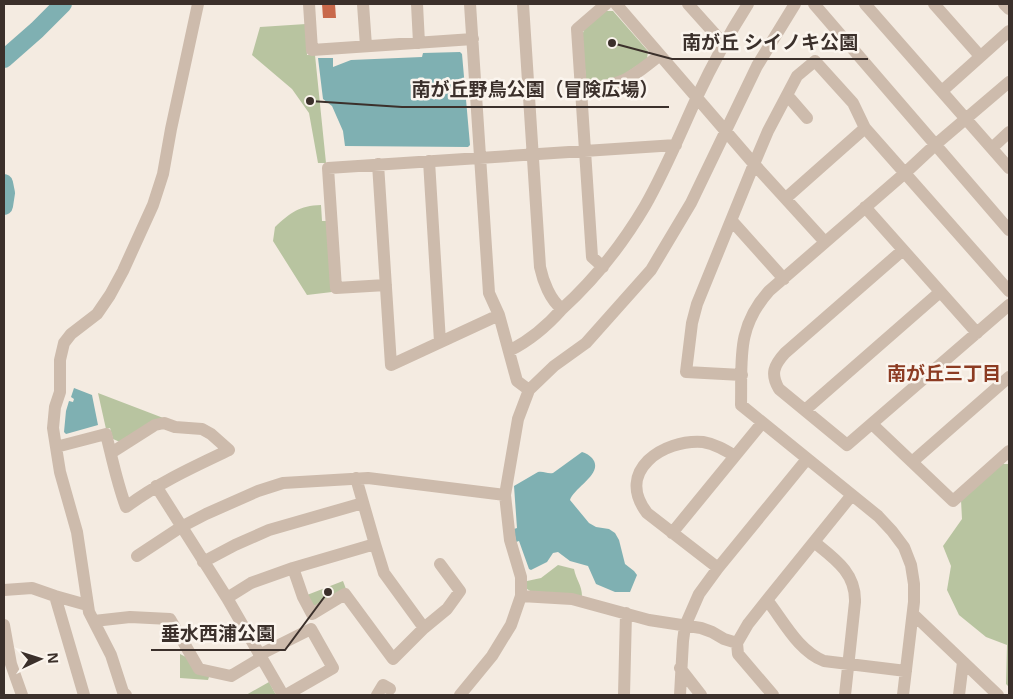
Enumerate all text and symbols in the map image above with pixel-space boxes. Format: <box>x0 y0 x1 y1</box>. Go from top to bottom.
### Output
callout: 南が丘 シイノキ公園 <box>672 25 868 59</box>
text: 南が丘 シイノキ公園 <box>682 29 858 55</box>
callout: 南が丘野鳥公園（冒険広場） <box>402 73 669 107</box>
text: 南が丘野鳥公園（冒険広場） <box>411 76 659 102</box>
district label: 南が丘三丁目 <box>887 360 1001 386</box>
callout: 垂水西浦公園 <box>151 616 285 650</box>
text: 垂水西浦公園 <box>161 620 275 646</box>
north arrow <box>15 634 65 684</box>
text: N <box>44 652 63 664</box>

